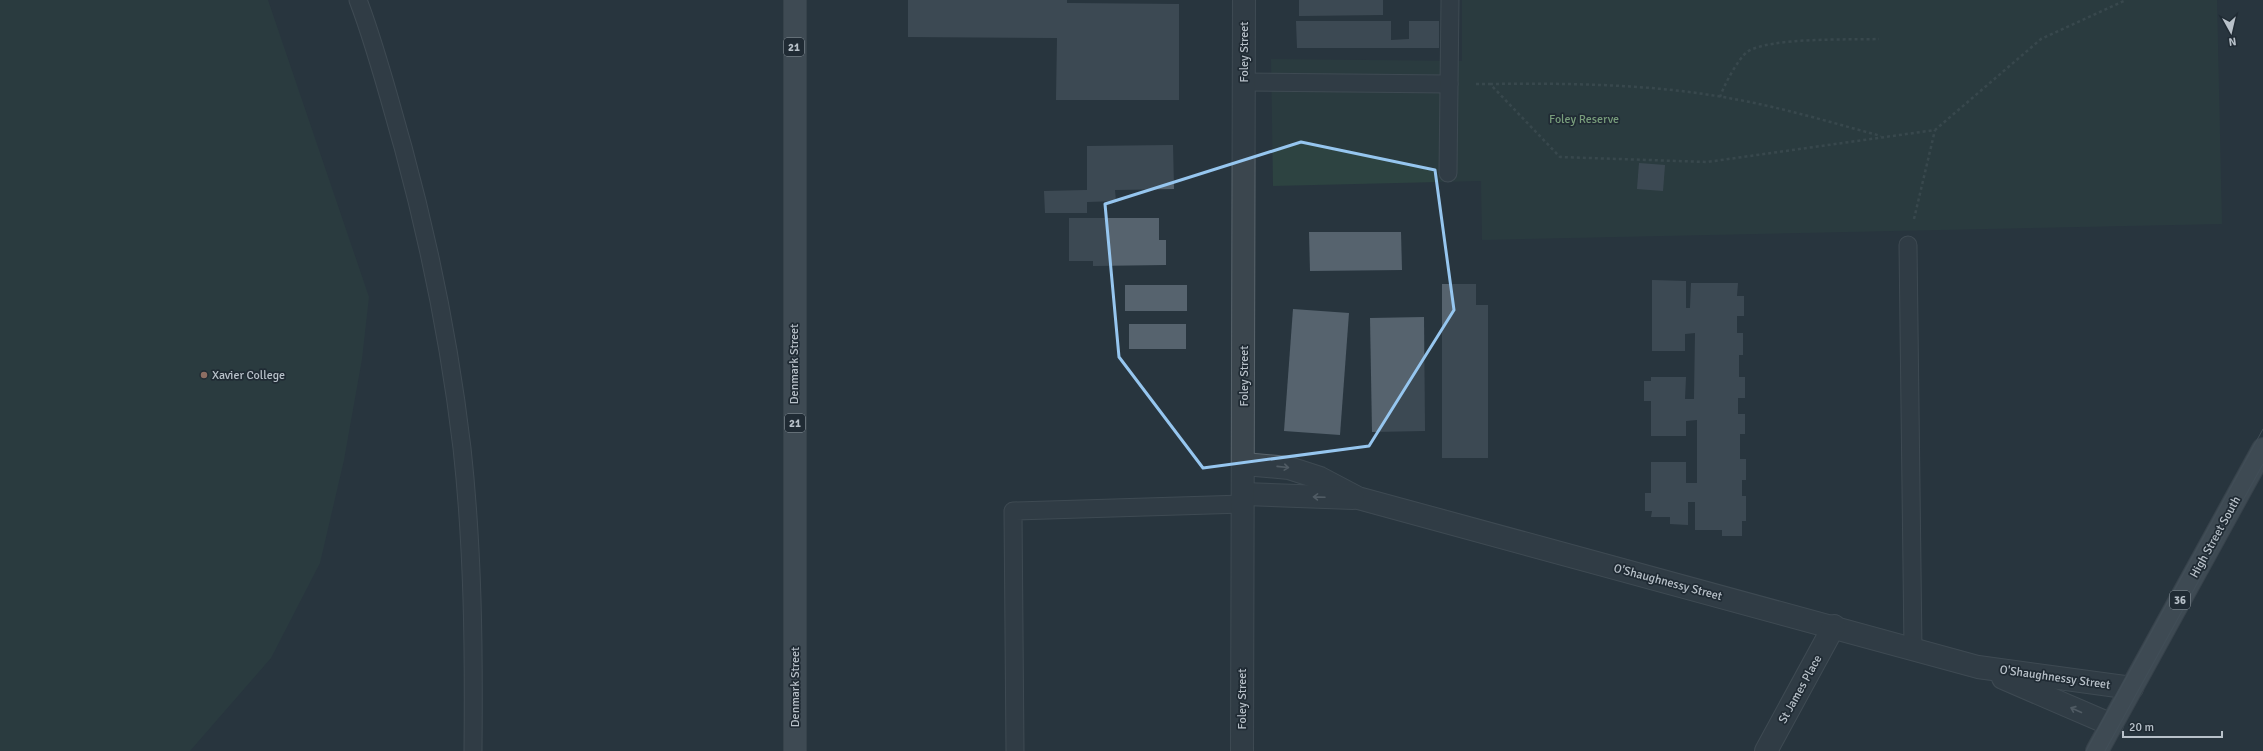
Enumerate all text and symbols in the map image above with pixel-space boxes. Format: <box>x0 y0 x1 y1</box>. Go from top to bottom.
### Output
north arrow <box>2211 12 2251 52</box>
street label: Foley Street <box>1237 22 1252 82</box>
text: N <box>2228 34 2237 48</box>
road number: 21 <box>784 38 804 56</box>
park label: Foley Reserve <box>1549 112 1619 127</box>
street label: Denmark Street <box>787 324 802 404</box>
street label: Foley Street <box>1237 346 1252 406</box>
place label: Xavier College <box>212 368 285 383</box>
marker: Xavier College <box>199 370 209 380</box>
road number: 21 <box>785 414 805 432</box>
one-way arrow <box>1276 463 1289 471</box>
one-way arrow <box>1313 493 1326 501</box>
street label: High Street South <box>2187 494 2244 581</box>
street label: O'Shaughnessy Street <box>1612 561 1724 604</box>
road number: 36 <box>2170 591 2190 609</box>
street label: Denmark Street <box>788 647 803 727</box>
street label: St James Place <box>1775 652 1825 726</box>
street label: O'Shaughnessy Street <box>1999 662 2111 693</box>
street label: Foley Street <box>1235 669 1250 729</box>
one-way arrow <box>2070 705 2082 713</box>
scale bar <box>2123 713 2222 739</box>
text: 20 m <box>2129 720 2154 735</box>

